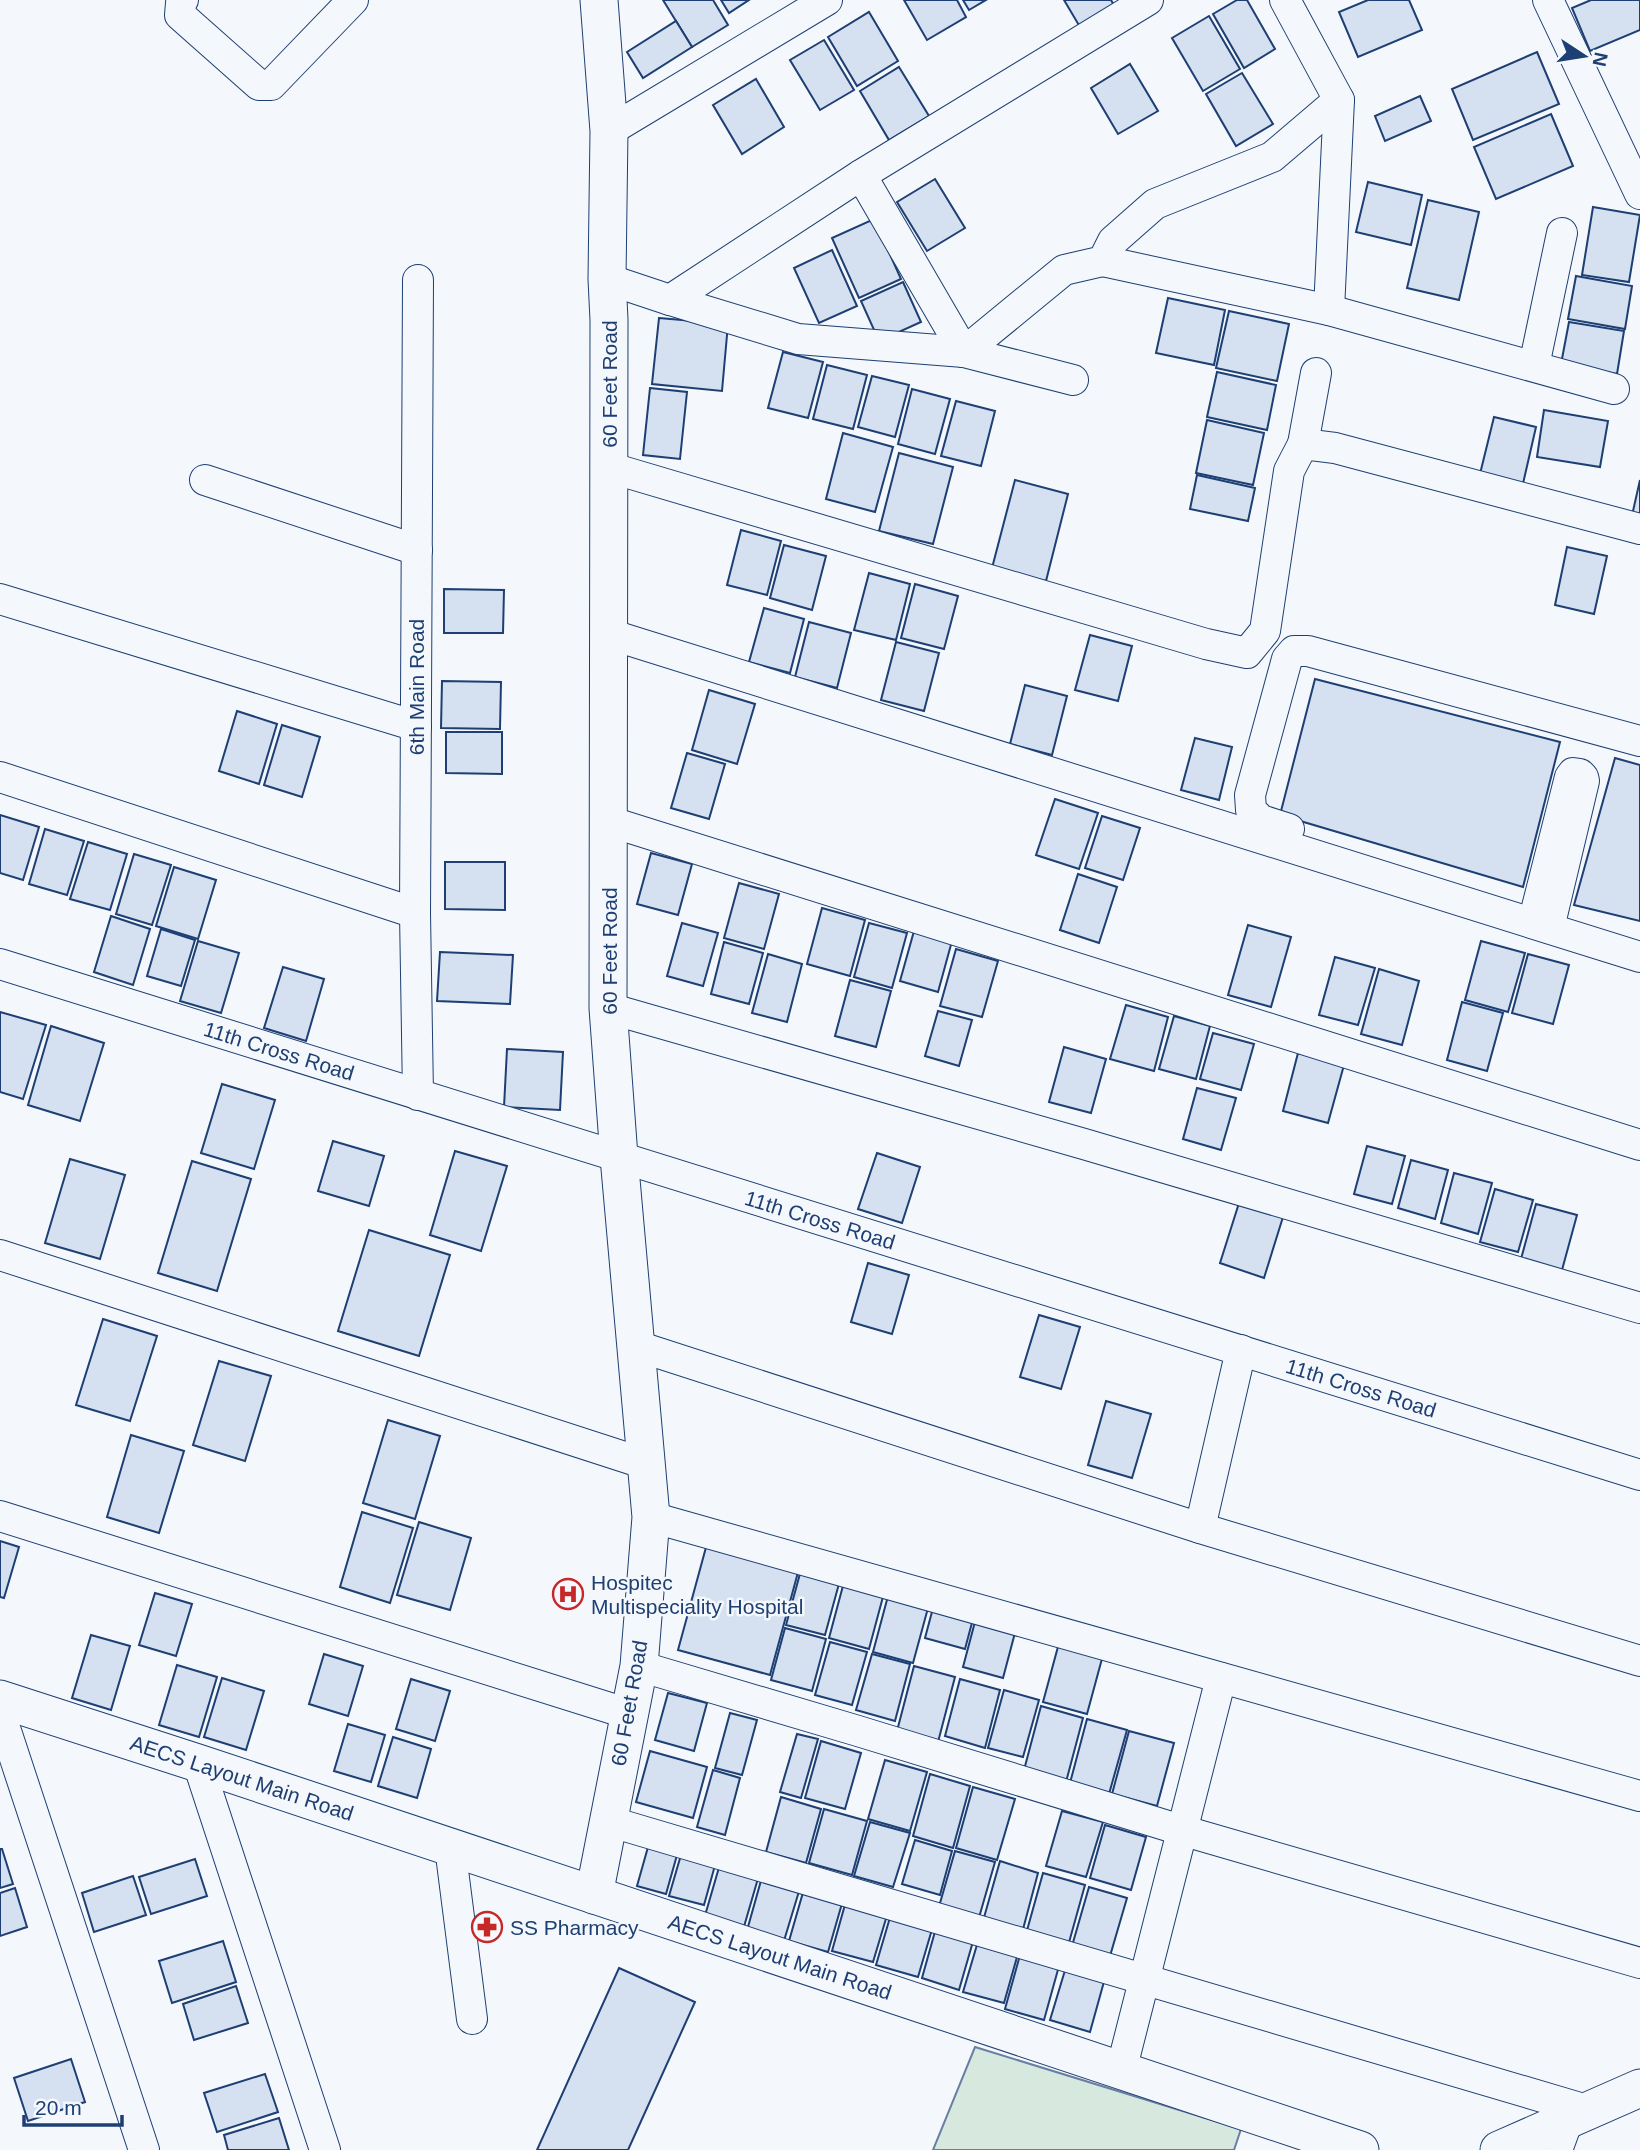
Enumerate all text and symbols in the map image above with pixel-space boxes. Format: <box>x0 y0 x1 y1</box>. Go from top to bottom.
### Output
north arrow <box>1549 21 1619 91</box>
text: N <box>1588 51 1612 68</box>
street label: 60 Feet Road <box>598 320 621 448</box>
street label: 6th Main Road <box>405 619 428 755</box>
street label: 60 Feet Road <box>598 887 621 1015</box>
street label: 11th Cross Road <box>201 1017 357 1085</box>
street label: 11th Cross Road <box>742 1186 898 1254</box>
street label: 11th Cross Road <box>1283 1354 1439 1422</box>
place label: Hospitec Multispeciality Hospital <box>591 1571 803 1618</box>
hospital icon: Hospitec Multispeciality Hospital <box>551 1577 585 1611</box>
street label: 60 Feet Road <box>607 1638 651 1768</box>
street label: AECS Layout Main Road <box>127 1731 357 1825</box>
pharmacy icon: SS Pharmacy <box>470 1910 504 1944</box>
street label: AECS Layout Main Road <box>665 1910 895 2004</box>
place label: SS Pharmacy <box>510 1916 639 1939</box>
scale bar <box>24 2084 122 2128</box>
text: 20 m <box>35 2096 82 2119</box>

